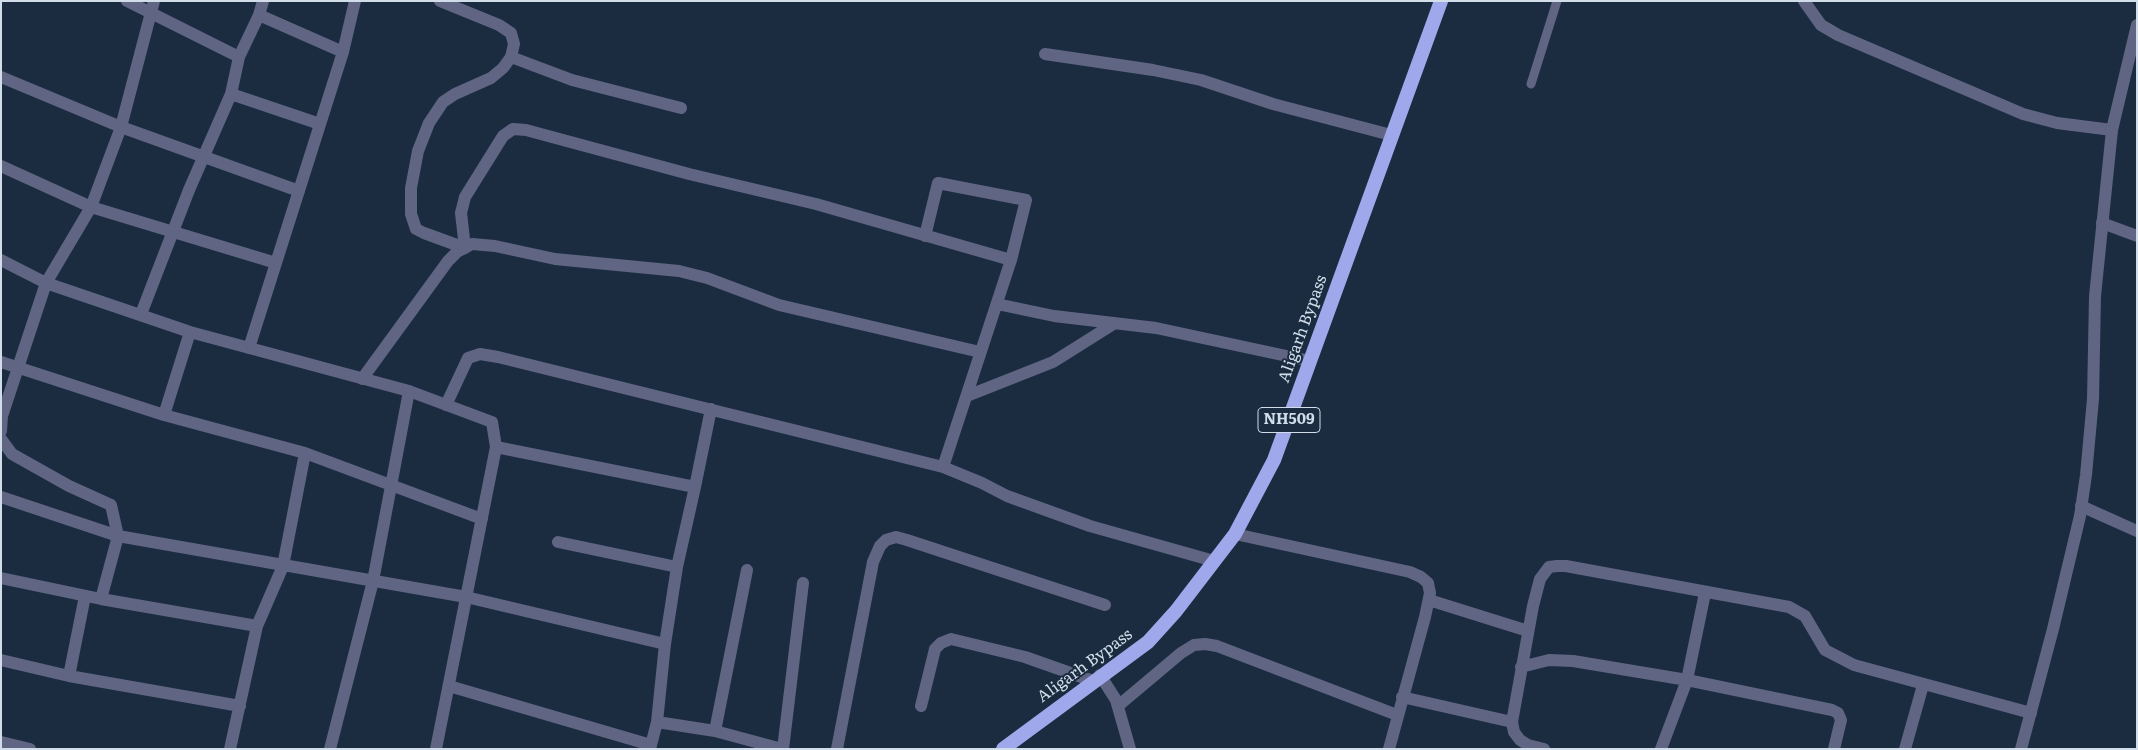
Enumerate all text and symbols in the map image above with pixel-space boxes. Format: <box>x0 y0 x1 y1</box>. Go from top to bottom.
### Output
street label: Aligarh Bypass <box>1275 273 1331 385</box>
road number: NH509 <box>1258 408 1320 432</box>
street label: Aligarh Bypass <box>1034 625 1136 707</box>

